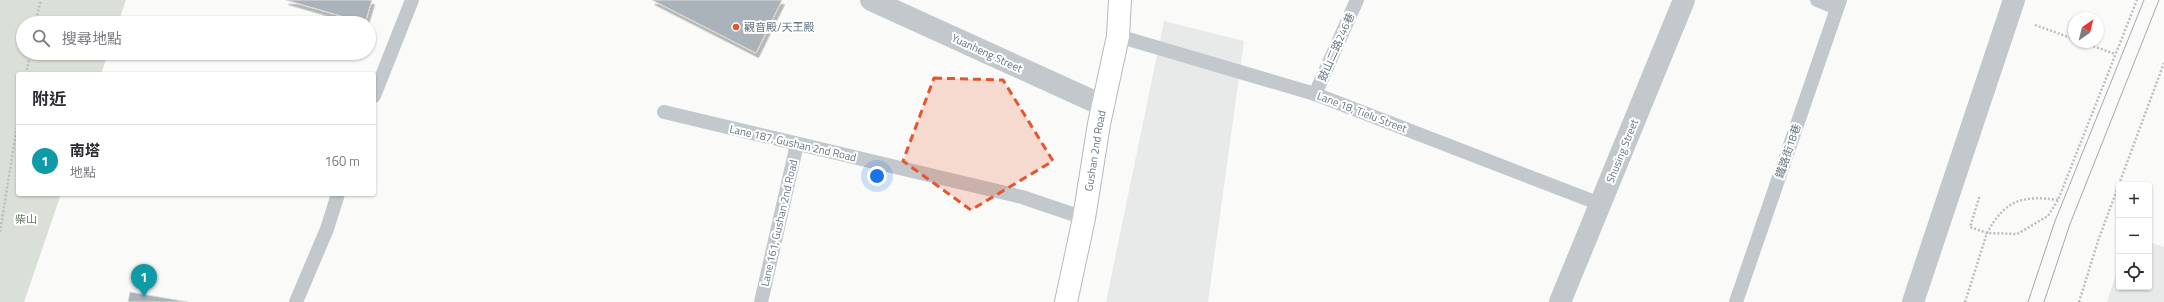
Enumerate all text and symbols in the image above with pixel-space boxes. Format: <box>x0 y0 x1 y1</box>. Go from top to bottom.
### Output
street label: 鼓山二路246巷 <box>1314 10 1358 84</box>
north arrow <box>2068 12 2104 48</box>
search box <box>16 16 376 60</box>
place label: 觀音殿/天王殿 <box>744 19 815 35</box>
marker: 觀音殿/天王殿 <box>731 22 741 32</box>
icon: search <box>30 27 52 49</box>
text: 搜尋地點 <box>62 27 122 50</box>
street label: Yuanheng Street <box>949 30 1025 76</box>
text: 附近 <box>32 86 66 112</box>
street label: Lane 18, Tielu Street <box>1315 88 1409 136</box>
street label: Gushan 2nd Road <box>1080 109 1110 192</box>
street label: Shusing Street <box>1602 117 1642 185</box>
street label: Lane 187, Gushan 2nd Road <box>728 121 858 165</box>
street label: 鐵路街18巷 <box>1771 122 1805 180</box>
text: 南塔 <box>70 139 100 162</box>
text: 1 <box>41 151 49 171</box>
text: 160 m <box>324 151 360 171</box>
street label: Lane 161, Gushan 2nd Road <box>757 158 801 288</box>
text: 地點 <box>70 162 96 182</box>
your location <box>867 166 887 186</box>
map controls <box>2116 182 2152 290</box>
button: + <box>2116 182 2152 218</box>
park label: 柴山 <box>15 211 37 227</box>
button: − <box>2116 218 2152 254</box>
button: locate <box>2116 254 2152 290</box>
pin: 1 <box>131 264 157 297</box>

